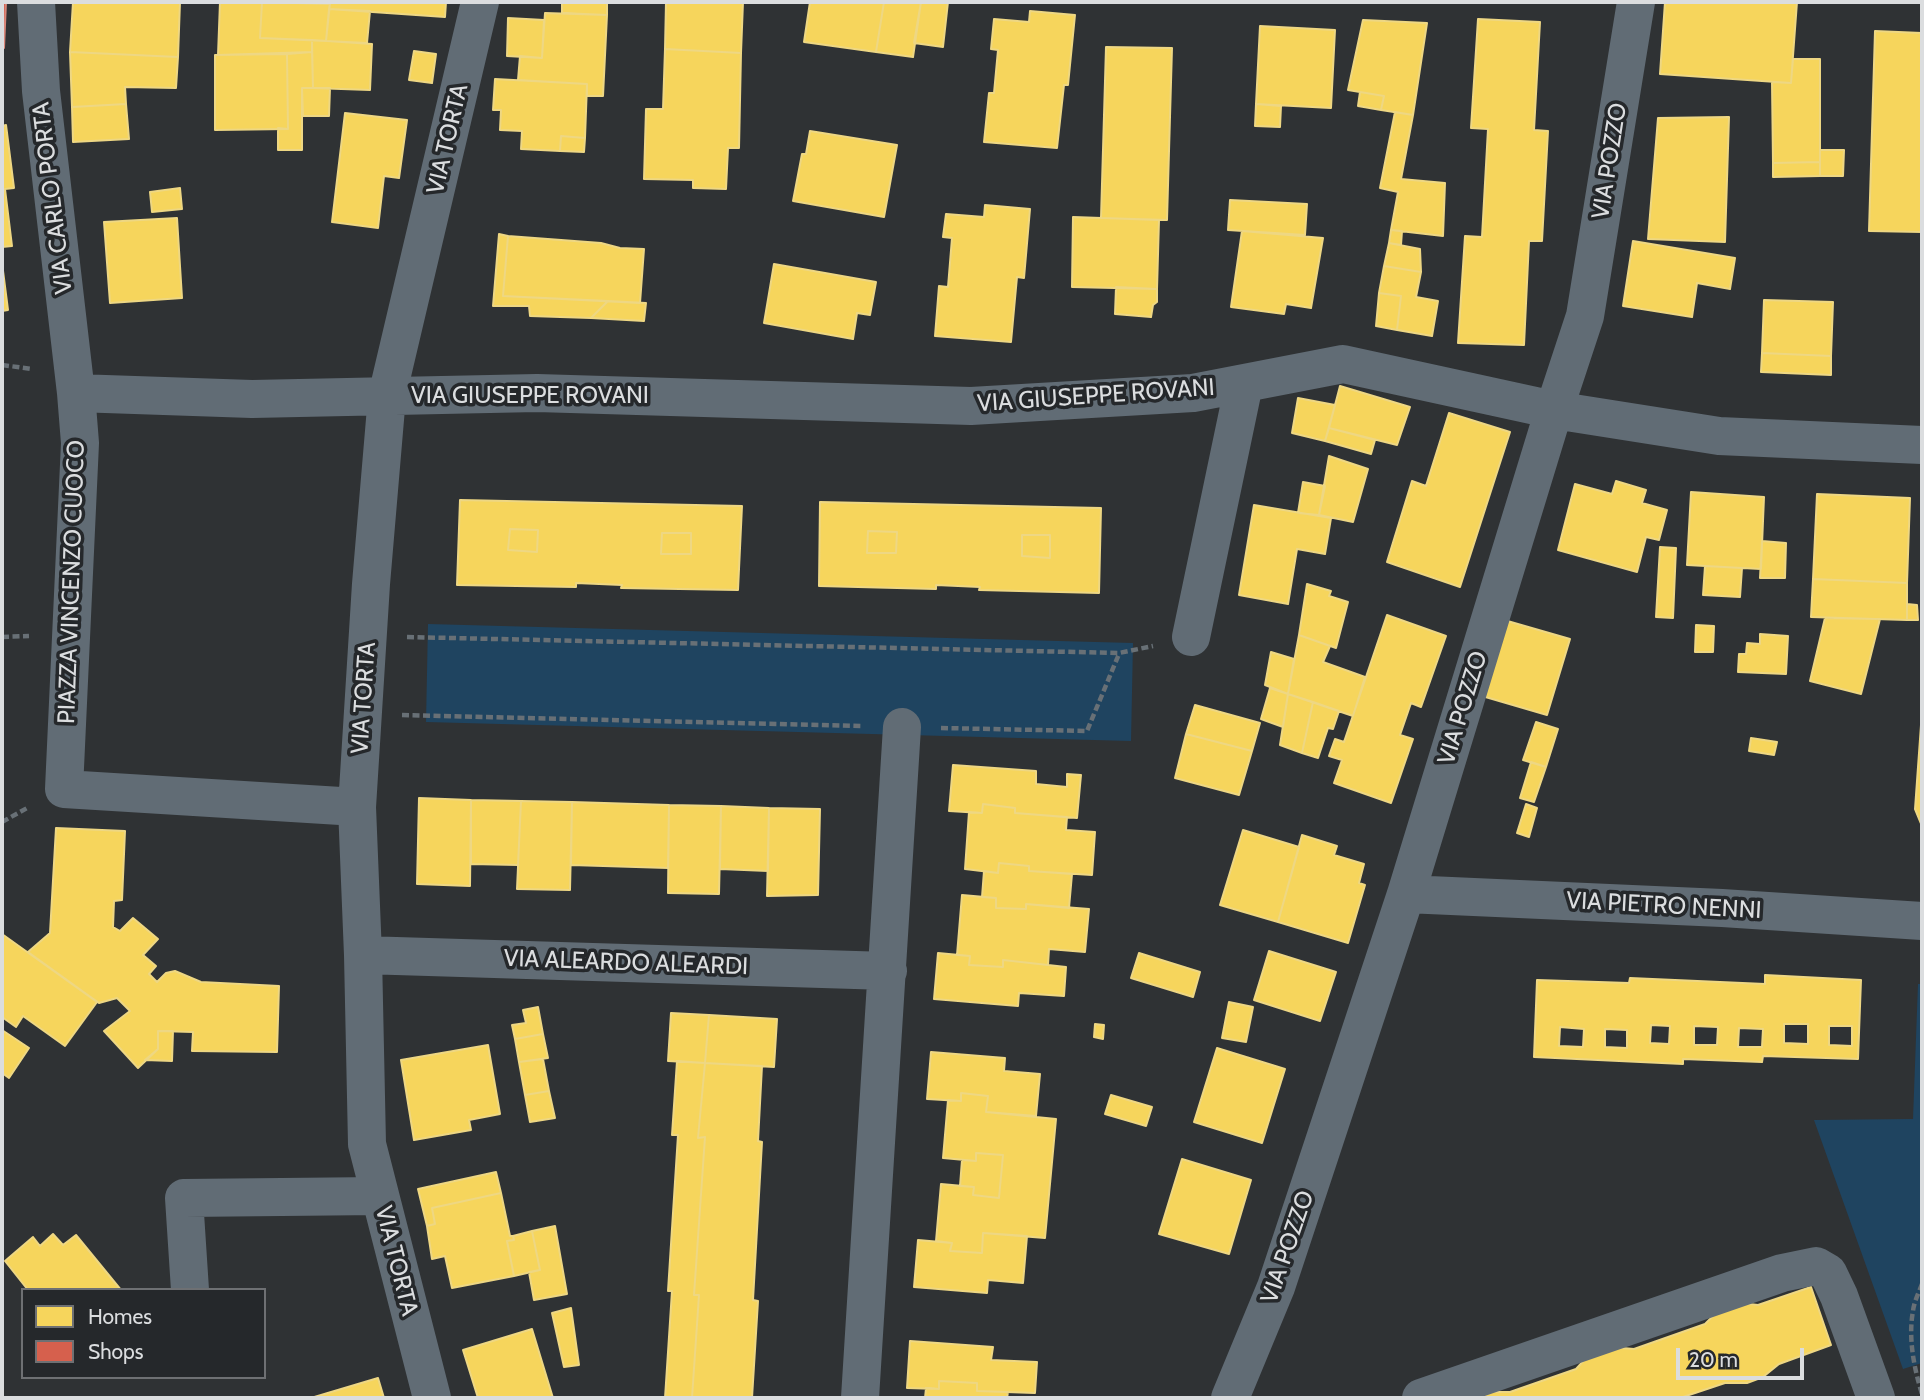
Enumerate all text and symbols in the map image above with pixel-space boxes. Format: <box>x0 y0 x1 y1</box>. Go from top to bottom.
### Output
street label: VIA TORTA <box>421 81 475 197</box>
street label: VIA CARLO PORTA <box>27 100 79 296</box>
street label: VIA POZZO <box>1587 101 1633 221</box>
street label: VIA GIUSEPPE ROVANI <box>976 373 1216 419</box>
street label: VIA GIUSEPPE ROVANI <box>411 382 649 410</box>
street label: PIAZZA VINCENZO CUOCO <box>53 440 91 724</box>
street label: VIA TORTA <box>346 641 382 755</box>
street label: VIA POZZO <box>1432 648 1494 768</box>
street label: VIA PIETRO NENNI <box>1566 887 1762 925</box>
street label: VIA ALEARDO ALEARDI <box>503 944 749 982</box>
street label: VIA POZZO <box>1255 1187 1321 1307</box>
street label: VIA TORTA <box>368 1203 424 1319</box>
legend <box>21 1288 266 1379</box>
text: Homes <box>88 1304 152 1329</box>
scale bar <box>1679 1334 1807 1378</box>
text: Shops <box>88 1339 143 1364</box>
text: 20 m <box>1689 1347 1738 1372</box>

